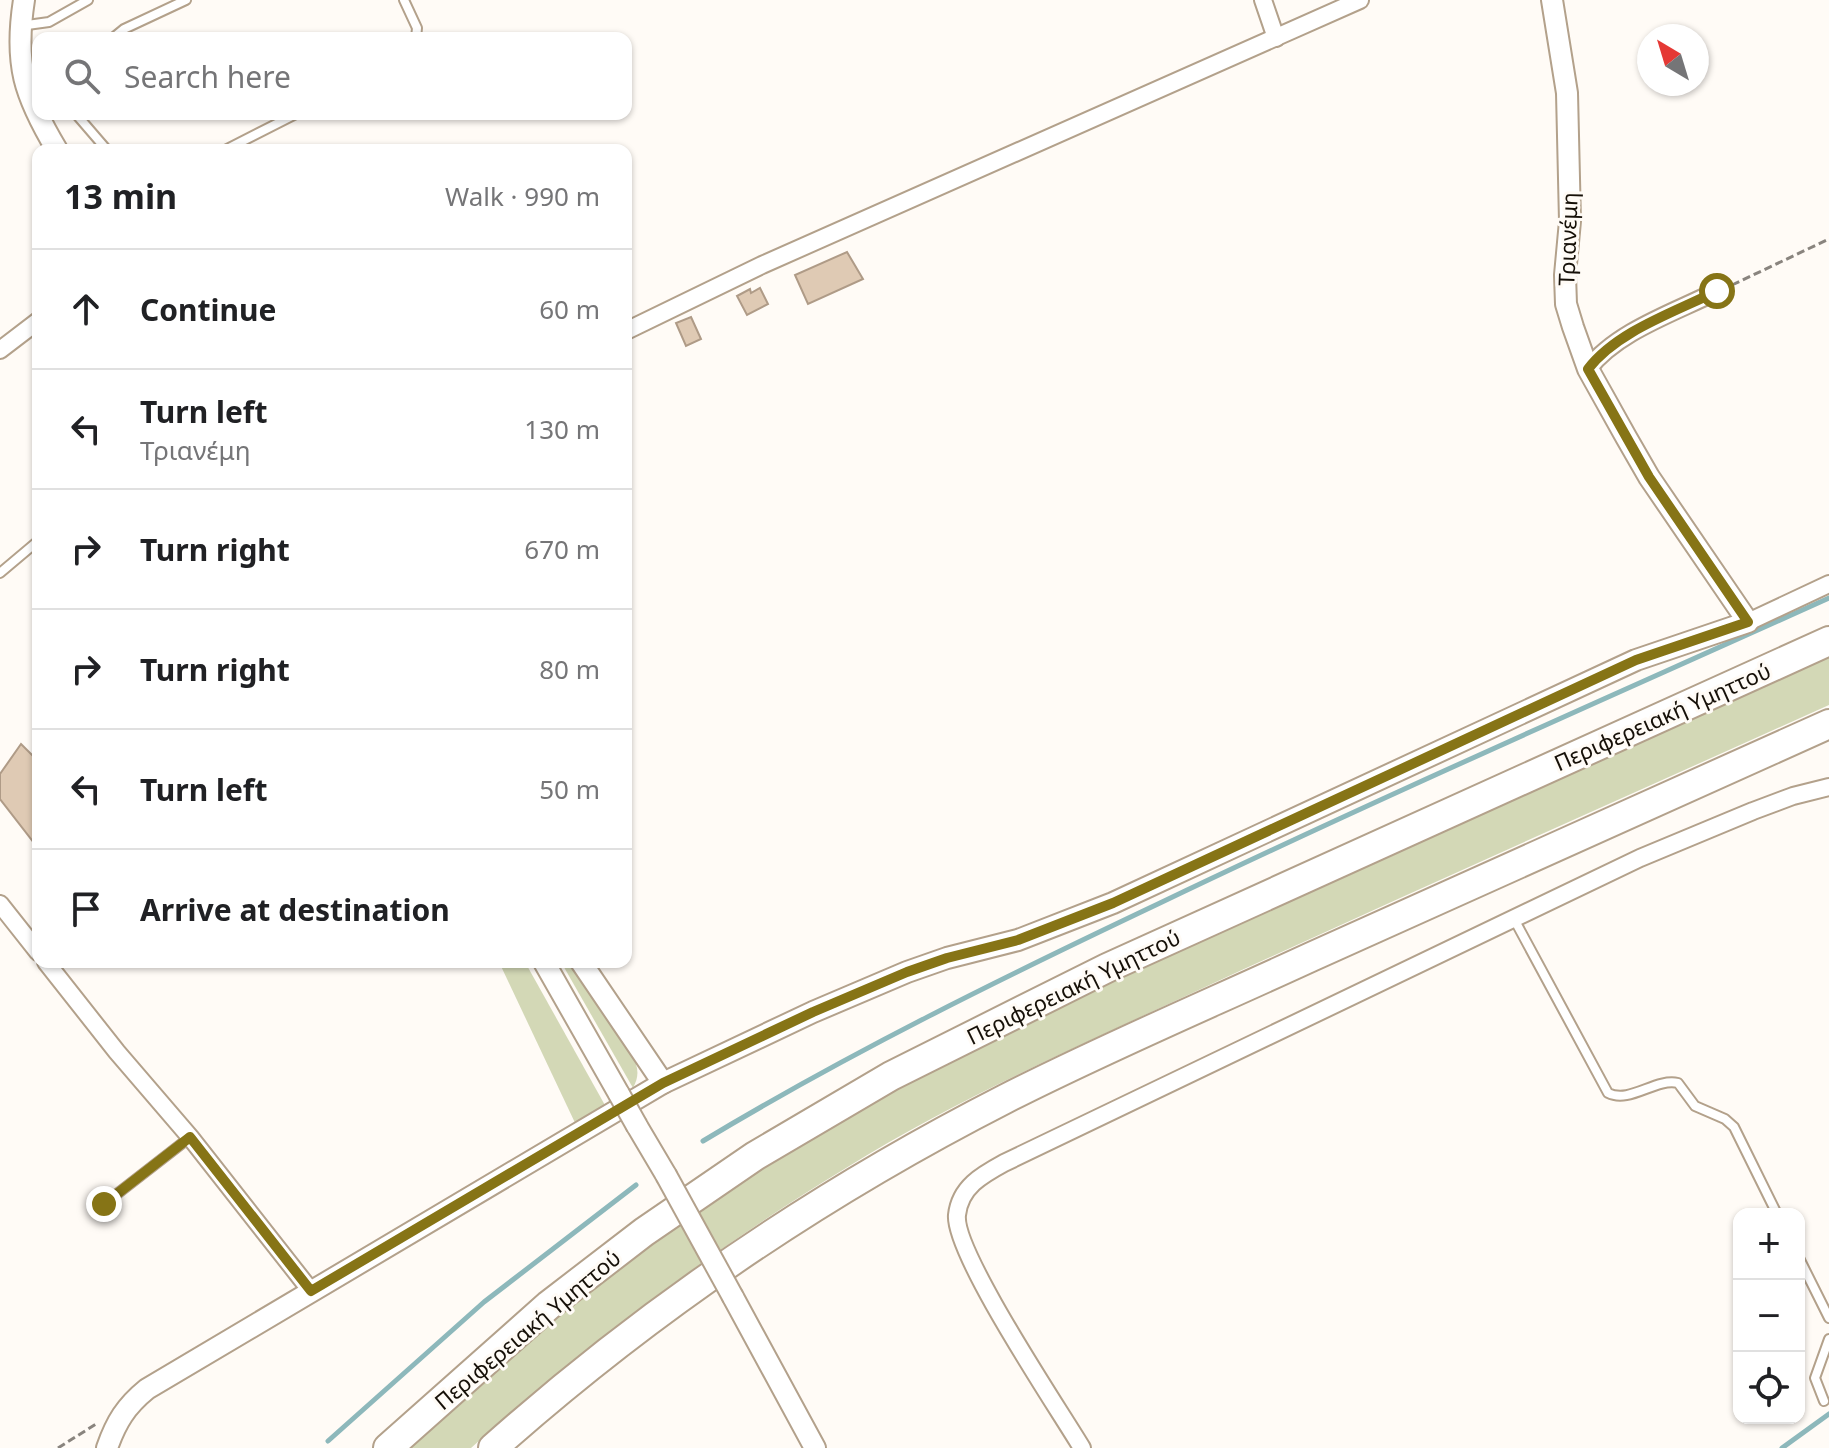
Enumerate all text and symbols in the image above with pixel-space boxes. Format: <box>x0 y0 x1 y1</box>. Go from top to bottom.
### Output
north arrow <box>1637 24 1709 96</box>
search box <box>32 32 632 120</box>
icon: search <box>60 54 104 98</box>
text: Search here <box>124 56 291 97</box>
text: 13 min <box>64 173 177 219</box>
text: Walk · 990 m <box>445 178 600 214</box>
street label: Τριανέμη <box>1550 192 1584 286</box>
route start <box>1699 273 1735 309</box>
icon: ahead <box>64 287 108 331</box>
text: Continue <box>140 289 276 330</box>
text: 60 m <box>539 291 600 327</box>
text: Turn left <box>140 391 268 432</box>
icon: left <box>64 407 108 451</box>
text: 130 m <box>524 411 600 447</box>
text: Τριανέμη <box>140 432 251 468</box>
icon: right <box>64 527 108 571</box>
text: Turn right <box>140 529 290 570</box>
text: 670 m <box>524 531 600 567</box>
icon: right <box>64 647 108 691</box>
text: Turn right <box>140 649 290 690</box>
text: 80 m <box>539 651 600 687</box>
street label: Περιφερειακή Υμηττού <box>1549 655 1775 777</box>
icon: left <box>64 767 108 811</box>
text: Turn left <box>140 769 268 810</box>
text: 50 m <box>539 771 600 807</box>
icon: arrive <box>64 887 108 931</box>
text: Arrive at destination <box>140 889 450 930</box>
street label: Περιφερειακή Υμηττού <box>961 921 1185 1051</box>
route end <box>86 1186 122 1222</box>
map controls <box>1733 1208 1805 1424</box>
button: + <box>1733 1208 1805 1280</box>
street label: Περιφερειακή Υμηττού <box>428 1242 626 1416</box>
button: − <box>1733 1280 1805 1352</box>
button: locate <box>1733 1352 1805 1424</box>

